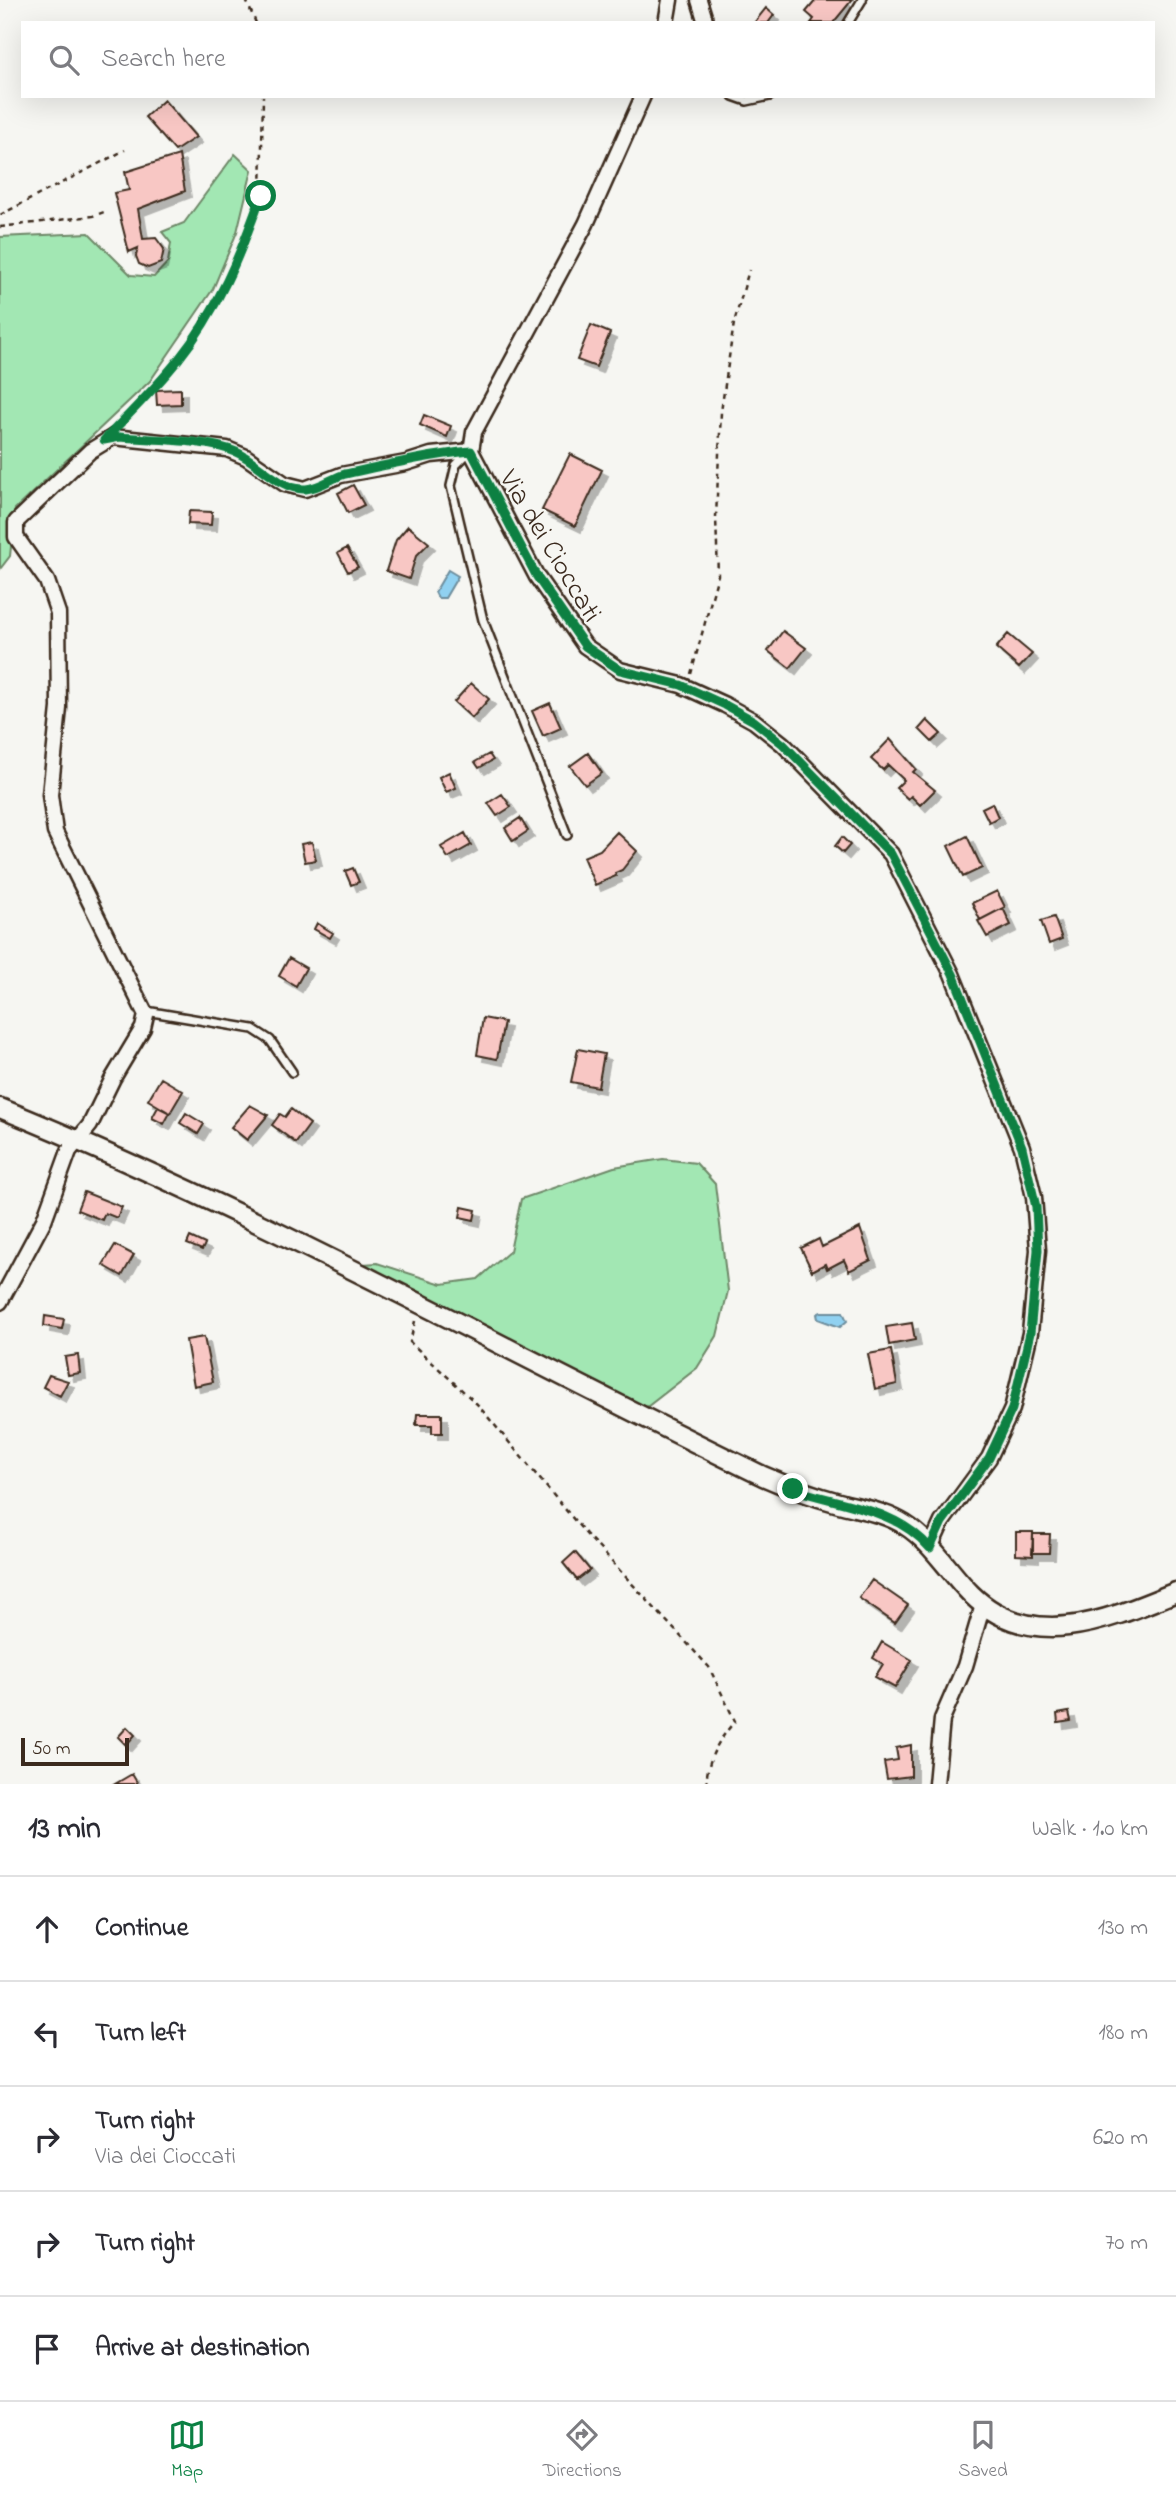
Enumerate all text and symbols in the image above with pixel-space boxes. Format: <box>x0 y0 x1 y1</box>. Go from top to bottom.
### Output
search box <box>21 21 1155 98</box>
icon: search <box>45 41 83 79</box>
text: Search here <box>101 41 226 79</box>
route start <box>245 180 276 211</box>
street label: Via dei Cioccati <box>487 462 611 631</box>
route end <box>777 1473 808 1504</box>
scale bar <box>21 1735 130 1767</box>
text: 50 m <box>32 1736 71 1763</box>
text: 13 min <box>28 1808 101 1852</box>
text: Walk · 1.0 km <box>1032 1813 1148 1846</box>
icon: ahead <box>28 1910 66 1948</box>
text: Continue <box>95 1910 188 1948</box>
text: 130 m <box>1098 1912 1148 1945</box>
icon: left <box>28 2015 66 2053</box>
text: Turn left <box>95 2015 186 2053</box>
text: 180 m <box>1099 2017 1148 2050</box>
text: Turn right <box>95 2103 195 2141</box>
icon: right <box>28 2120 66 2158</box>
text: 620 m <box>1093 2122 1148 2155</box>
text: Via dei Cioccati <box>95 2141 236 2174</box>
icon: right <box>28 2225 66 2263</box>
text: Turn right <box>95 2225 195 2263</box>
text: 70 m <box>1105 2227 1148 2260</box>
icon: arrive <box>28 2330 66 2368</box>
text: Arrive at destination <box>95 2330 310 2368</box>
tab: Map <box>168 2416 206 2485</box>
tab: Directions <box>543 2416 622 2485</box>
tab: Saved <box>958 2416 1008 2485</box>

